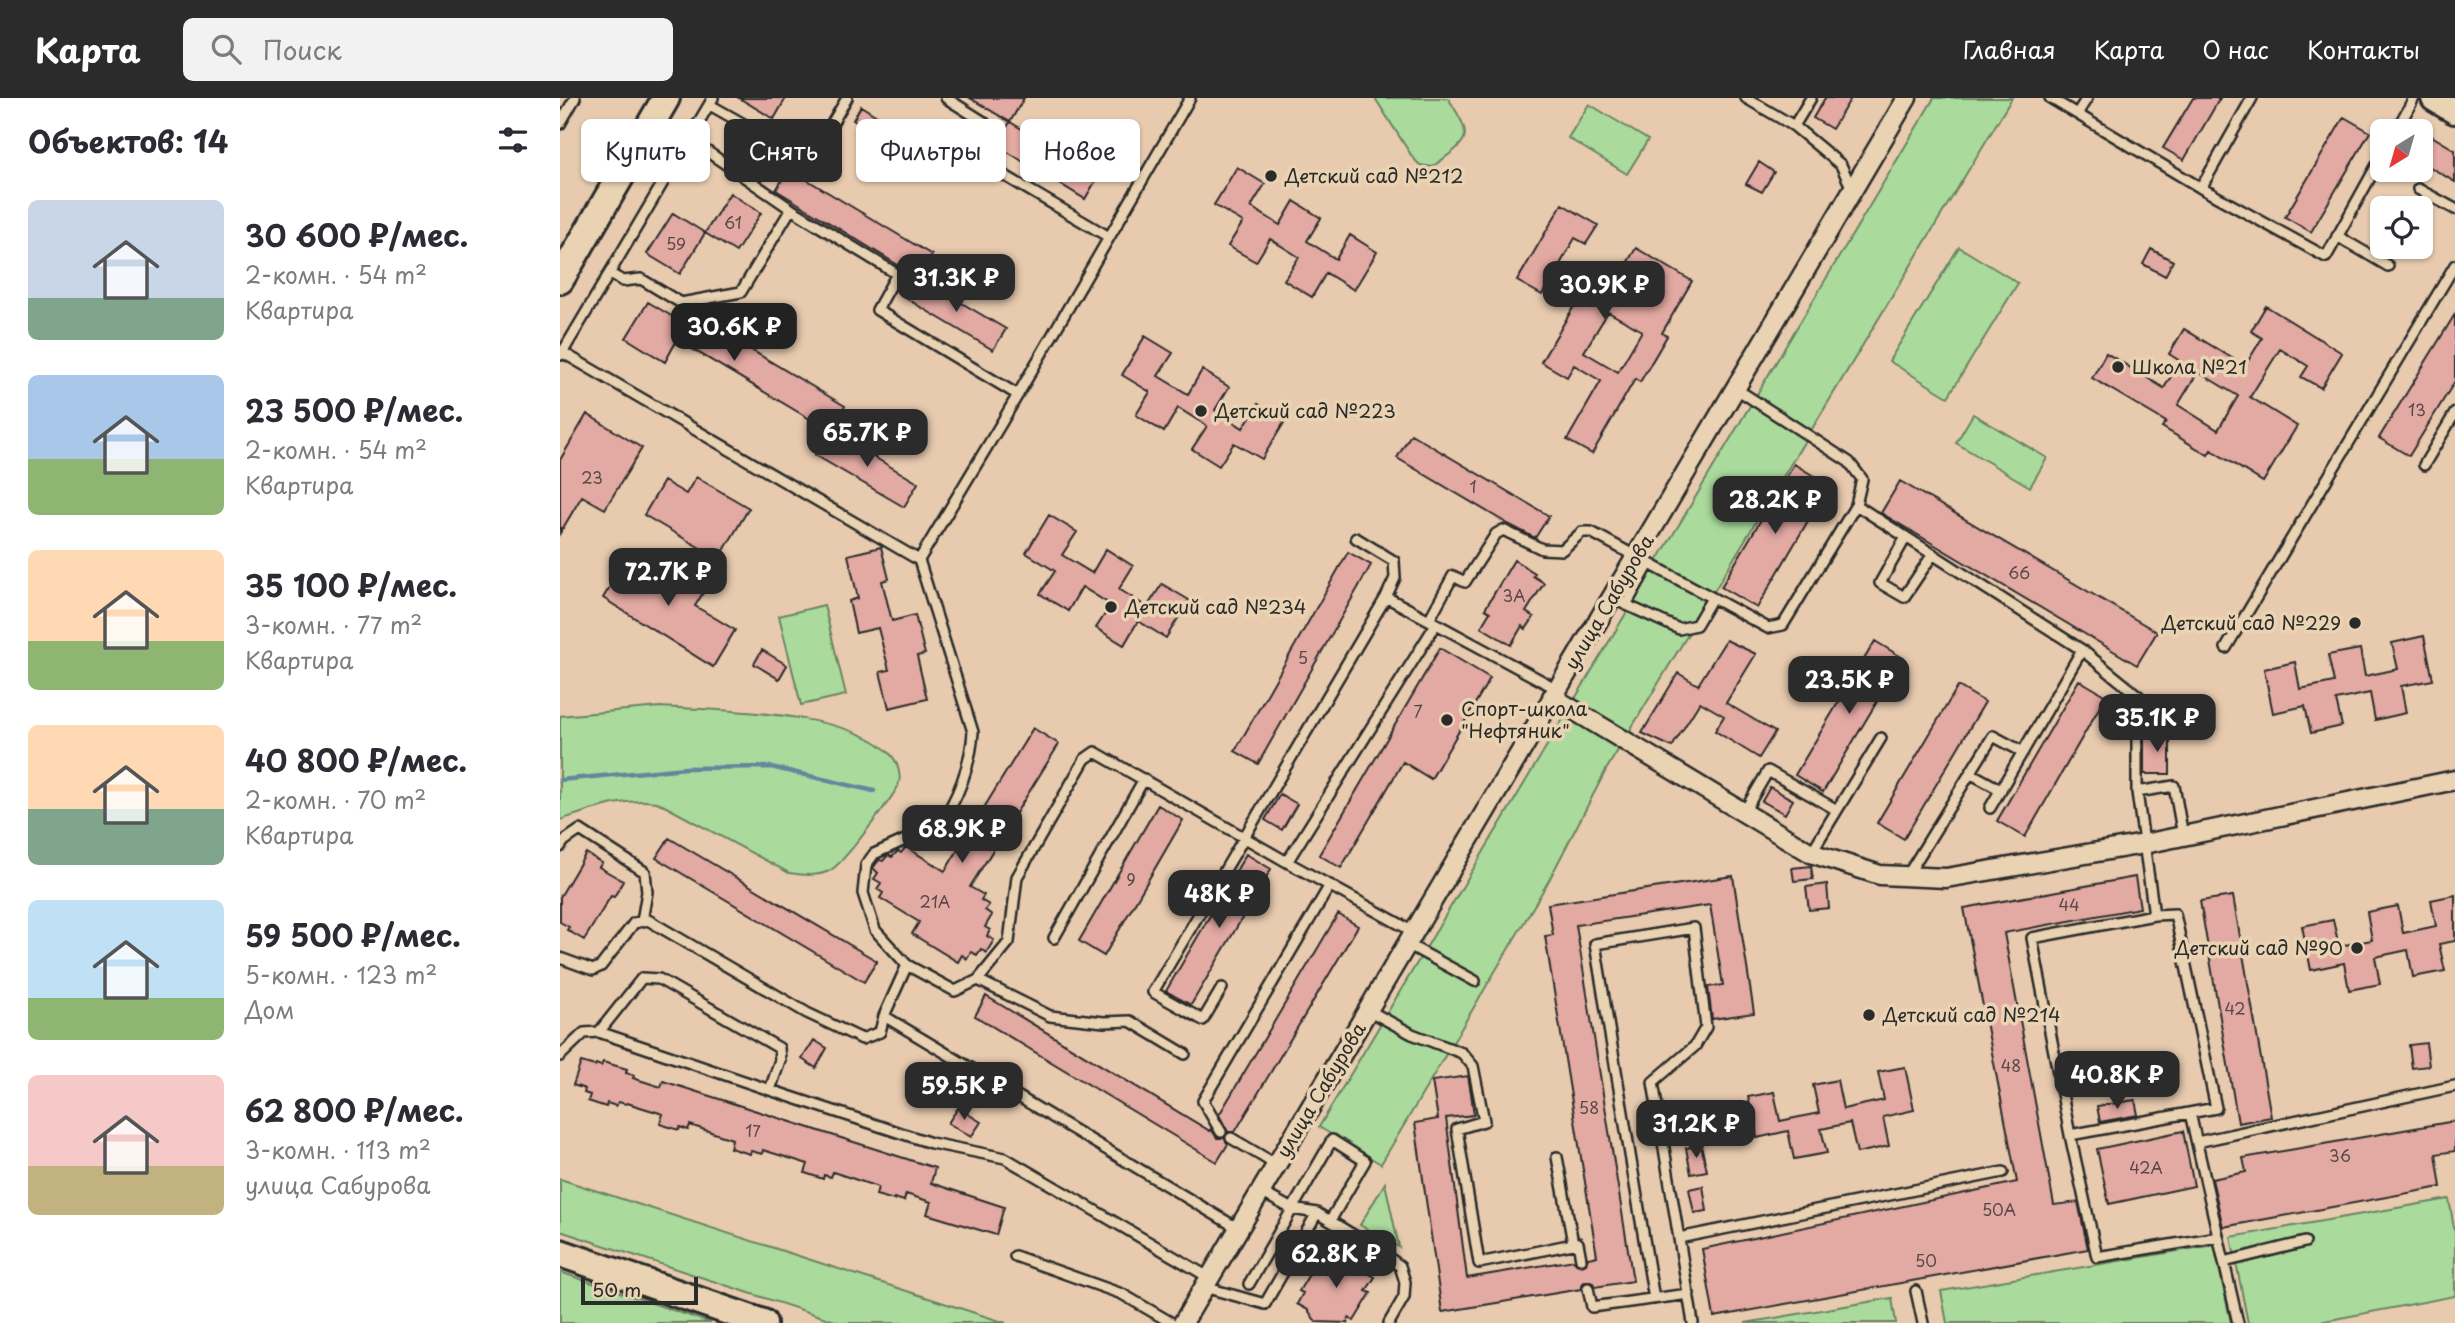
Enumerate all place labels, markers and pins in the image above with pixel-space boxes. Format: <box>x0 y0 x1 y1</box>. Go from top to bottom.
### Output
place label: Детский сад №212 <box>1284 161 1463 189</box>
marker: Детский сад №212 <box>1263 168 1279 184</box>
pin: 31.3K ₽ <box>891 254 1021 314</box>
pin: 30.9K ₽ <box>1539 262 1669 321</box>
pin: 30.6K ₽ <box>669 303 799 363</box>
place label: Школа №21 <box>2132 352 2247 380</box>
marker: Школа №21 <box>2110 359 2126 375</box>
place label: Детский сад №223 <box>1214 396 1396 424</box>
marker: Детский сад №223 <box>1193 403 1209 419</box>
pin: 65.7K ₽ <box>802 410 932 469</box>
pin: 28.2K ₽ <box>1710 476 1840 536</box>
pin: 72.7K ₽ <box>603 548 733 608</box>
place label: Детский сад №234 <box>1124 592 1306 620</box>
marker: Детский сад №234 <box>1103 599 1119 615</box>
place label: Детский сад №229 <box>2161 608 2341 636</box>
marker: Детский сад №229 <box>2347 615 2363 631</box>
pin: 23.5K ₽ <box>1784 656 1914 716</box>
place label: Спорт-школа "Нефтяник" <box>1461 694 1588 744</box>
pin: 35.1K ₽ <box>2092 694 2222 754</box>
marker: Спорт-школа "Нефтяник" <box>1439 712 1455 728</box>
pin: 68.9K ₽ <box>897 806 1027 865</box>
pin: 48K ₽ <box>1170 870 1268 930</box>
place label: Детский сад №90 <box>2174 933 2343 961</box>
marker: Детский сад №90 <box>2349 940 2365 956</box>
place label: Детский сад №214 <box>1882 1000 2061 1028</box>
marker: Детский сад №214 <box>1861 1007 1877 1023</box>
pin: 40.8K ₽ <box>2052 1052 2182 1111</box>
pin: 59.5K ₽ <box>899 1062 1029 1122</box>
pin: 31.2K ₽ <box>1631 1100 1761 1160</box>
pin: 62.8K ₽ <box>1271 1230 1401 1290</box>

